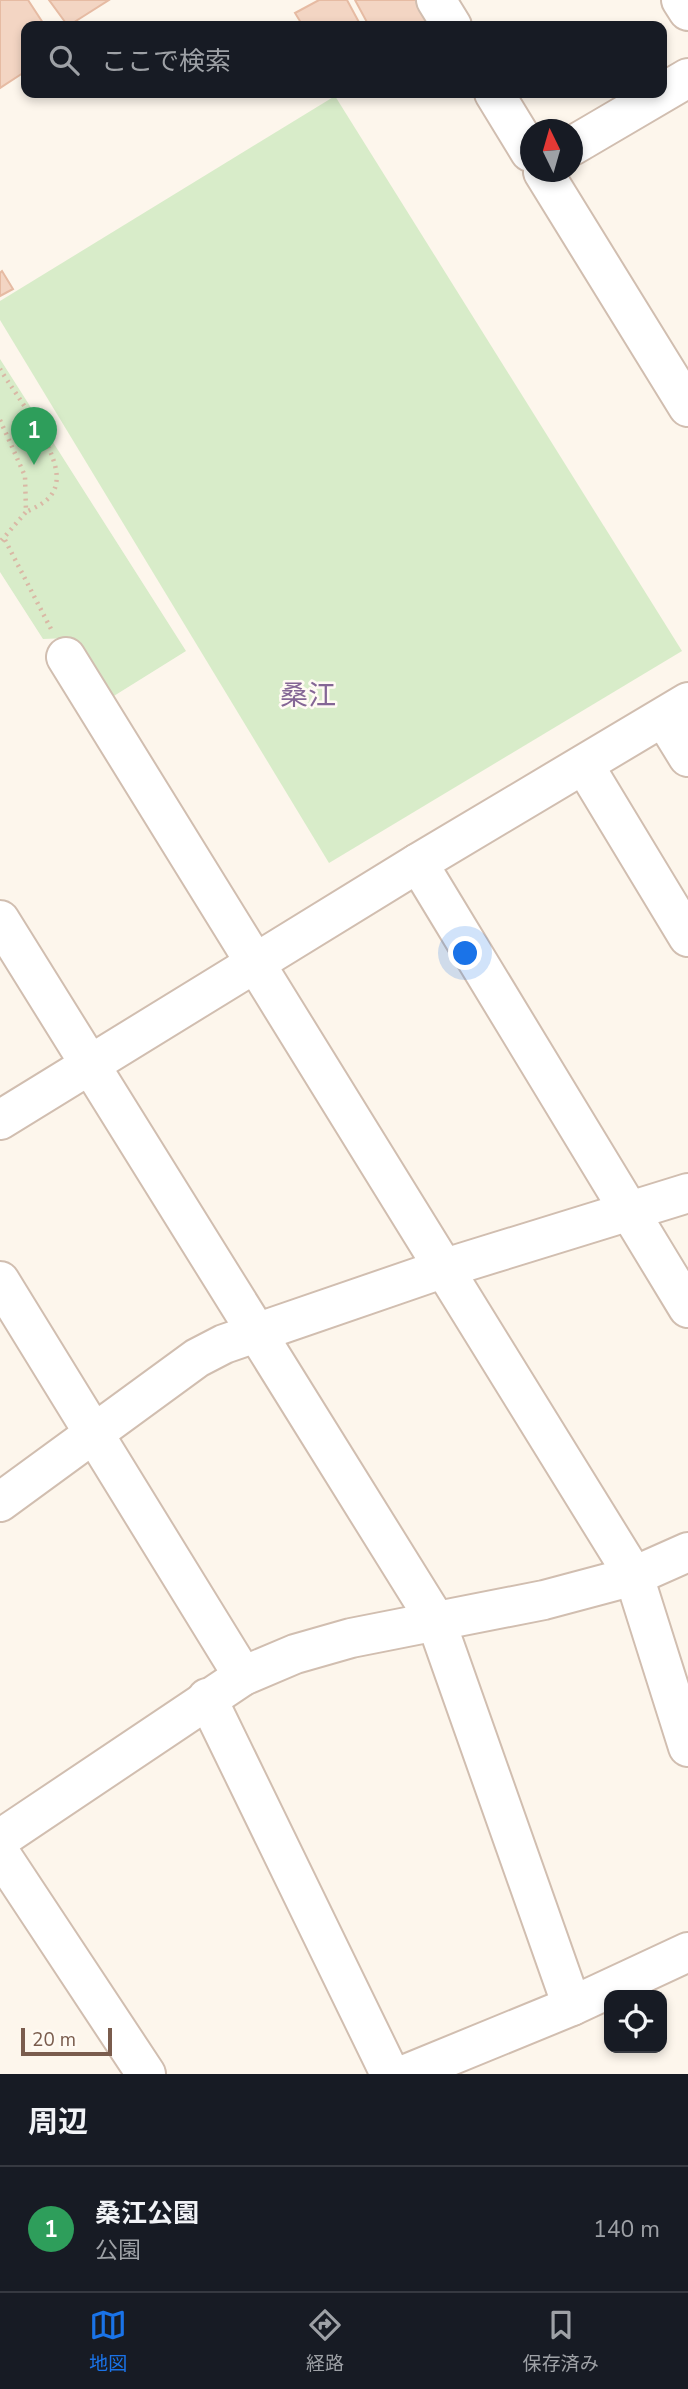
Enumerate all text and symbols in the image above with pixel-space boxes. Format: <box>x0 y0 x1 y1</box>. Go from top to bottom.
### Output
search box <box>21 21 667 98</box>
icon: search <box>45 41 83 79</box>
text: ここで検索 <box>101 44 231 79</box>
north arrow <box>520 119 583 182</box>
pin: 1 <box>11 407 57 465</box>
district label: 桑江 <box>280 677 336 715</box>
your location <box>448 936 482 970</box>
map controls <box>604 1990 667 2053</box>
button: locate <box>604 1990 667 2053</box>
scale bar <box>21 2025 112 2057</box>
text: 20 m <box>32 2027 76 2053</box>
text: 周辺 <box>28 2102 88 2143</box>
text: 桑江公園 <box>95 2196 199 2231</box>
text: 1 <box>44 2214 58 2245</box>
text: 140 m <box>593 2214 660 2245</box>
text: 公園 <box>95 2235 141 2266</box>
tab: 地図 <box>89 2306 127 2377</box>
tab: 経路 <box>306 2306 344 2377</box>
tab: 保存済み <box>523 2306 599 2377</box>

